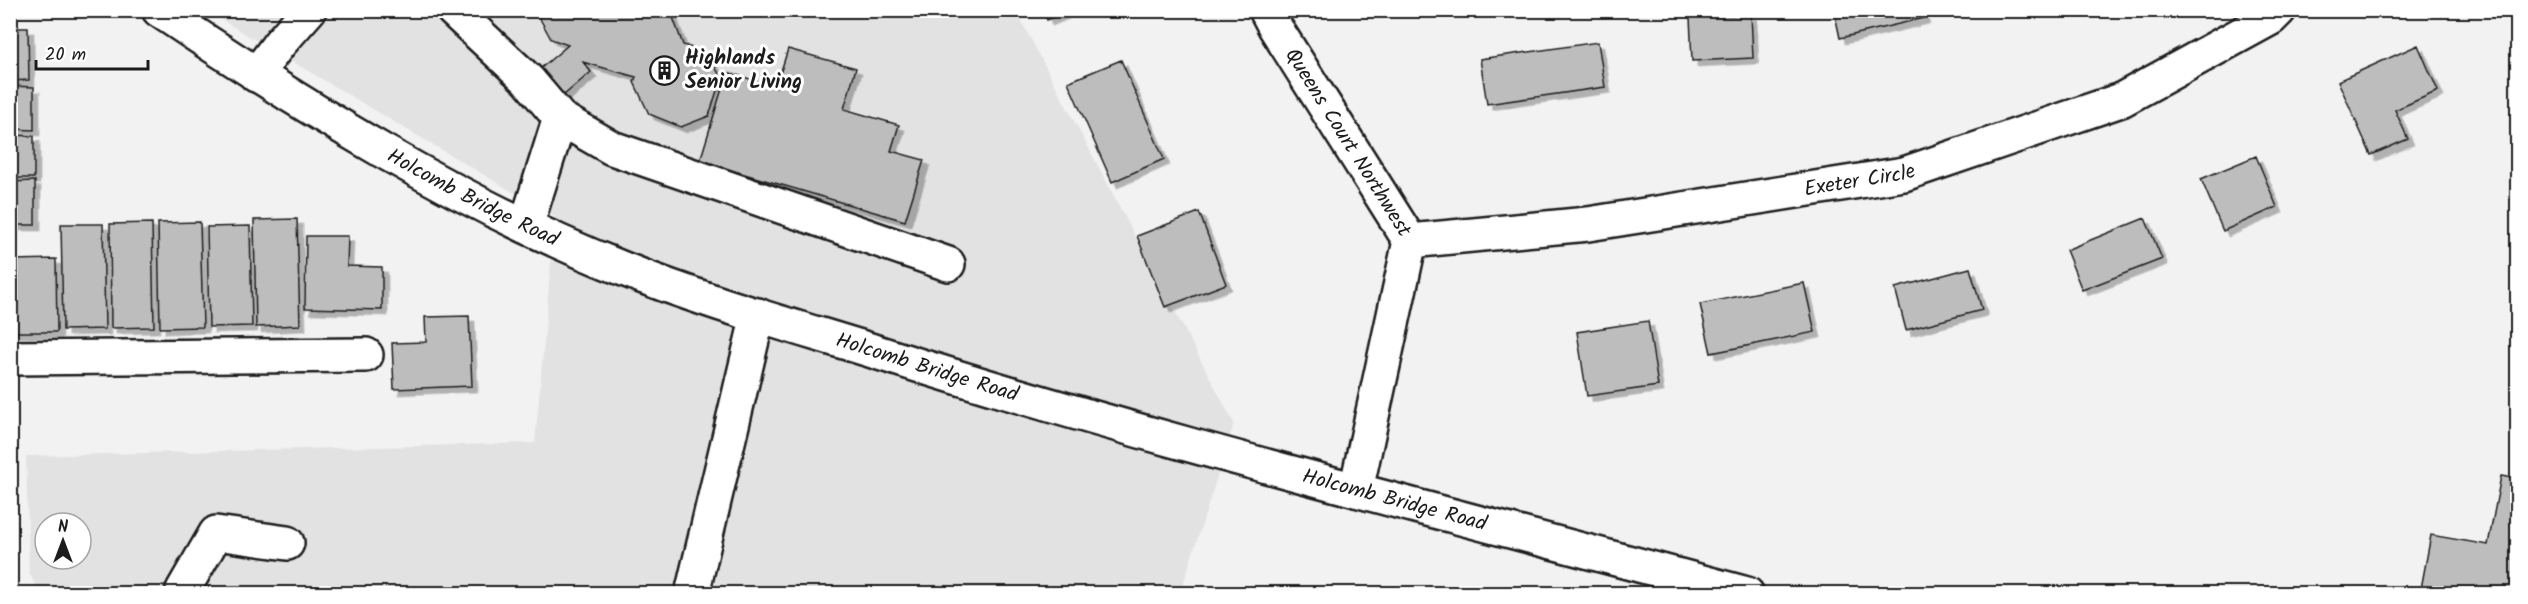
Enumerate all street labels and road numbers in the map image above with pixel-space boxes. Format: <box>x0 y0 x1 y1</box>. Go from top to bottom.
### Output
street label: Queens Court Northwest <box>1276 42 1420 244</box>
street label: Holcomb Bridge Road <box>380 140 565 256</box>
street label: Exeter Circle <box>1802 155 1921 206</box>
street label: Holcomb Bridge Road <box>832 324 1023 411</box>
street label: Holcomb Bridge Road <box>1299 460 1491 541</box>

